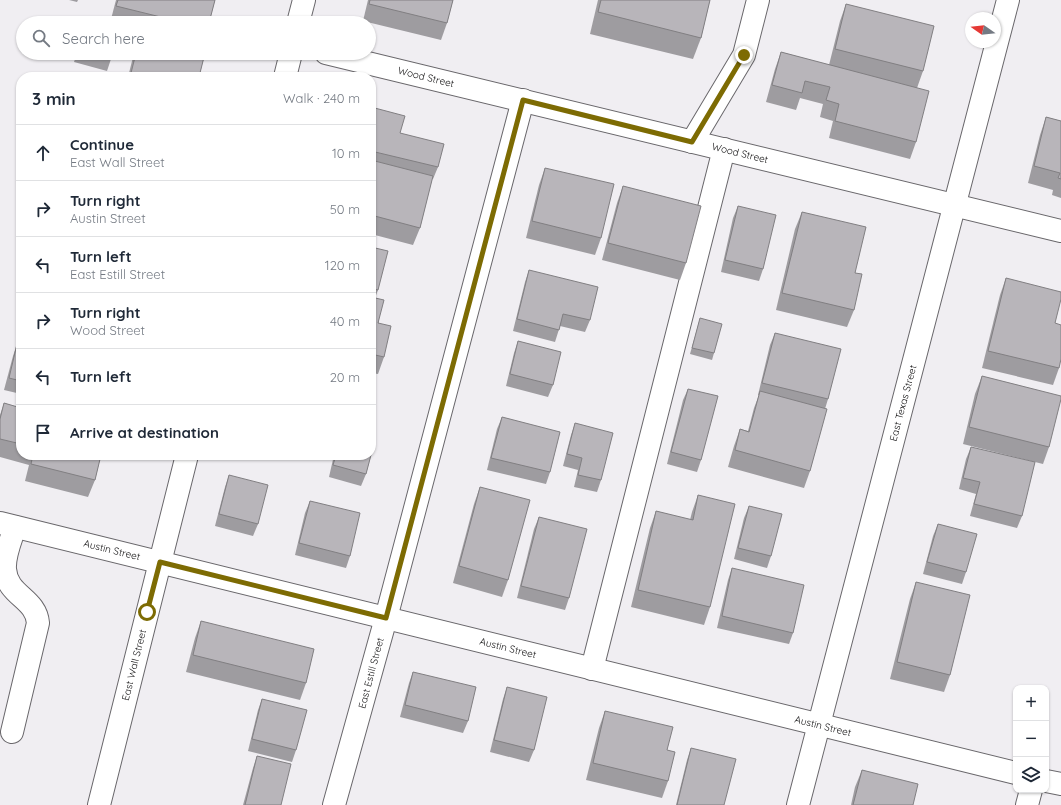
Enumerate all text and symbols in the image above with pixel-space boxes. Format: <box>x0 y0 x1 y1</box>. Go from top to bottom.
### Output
north arrow <box>965 12 1001 48</box>
search box <box>16 16 376 60</box>
icon: search <box>30 27 52 49</box>
text: Search here <box>62 29 145 48</box>
route end <box>735 46 753 64</box>
street label: Wood Street <box>396 64 456 90</box>
text: 3 min <box>32 88 76 109</box>
text: Walk · 240 m <box>283 90 360 106</box>
text: Continue <box>70 135 134 154</box>
street label: Wood Street <box>710 140 770 166</box>
icon: ahead <box>32 142 54 164</box>
text: 10 m <box>332 145 360 161</box>
text: East Wall Street <box>70 154 165 170</box>
text: Turn right <box>70 191 141 210</box>
icon: right <box>32 198 54 220</box>
text: 50 m <box>330 201 360 217</box>
text: Austin Street <box>70 210 146 226</box>
text: Turn left <box>70 247 132 266</box>
icon: left <box>32 254 54 276</box>
text: 120 m <box>325 257 360 273</box>
text: East Estill Street <box>70 266 165 282</box>
text: Turn right <box>70 303 141 322</box>
icon: right <box>32 310 54 332</box>
text: 40 m <box>330 313 360 329</box>
text: Wood Street <box>70 322 145 338</box>
street label: East Texas Street <box>887 363 920 443</box>
icon: left <box>32 366 54 388</box>
text: Turn left <box>70 367 132 386</box>
text: 20 m <box>330 369 360 385</box>
icon: arrive <box>32 422 54 444</box>
text: Arrive at destination <box>70 423 219 442</box>
street label: Austin Street <box>82 537 142 563</box>
route start <box>138 603 156 621</box>
street label: East Wall Street <box>119 627 149 702</box>
street label: East Estill Street <box>355 635 387 710</box>
street label: Austin Street <box>478 635 538 661</box>
map controls <box>1013 685 1049 793</box>
button: + <box>1013 685 1049 721</box>
street label: Austin Street <box>793 713 853 739</box>
button: − <box>1013 721 1049 757</box>
button: layers <box>1013 757 1049 793</box>

